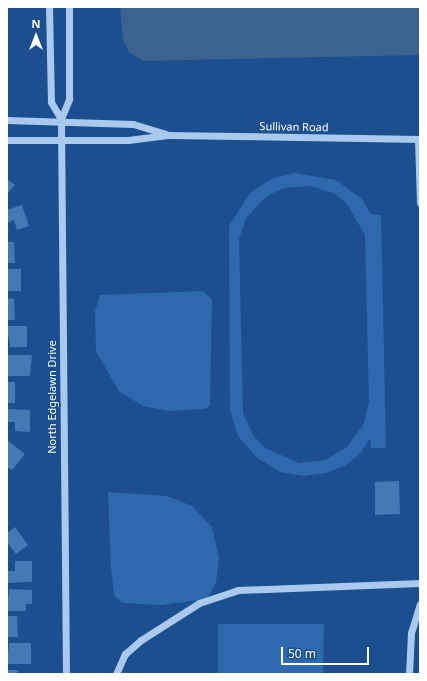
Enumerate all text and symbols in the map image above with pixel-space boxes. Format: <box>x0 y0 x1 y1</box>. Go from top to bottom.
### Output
north arrow <box>16 16 56 56</box>
text: N <box>32 16 40 31</box>
street label: Sullivan Road <box>259 120 329 134</box>
street label: North Edgelawn Drive <box>45 340 59 454</box>
scale bar <box>283 639 371 665</box>
text: 50 m <box>288 645 316 662</box>

